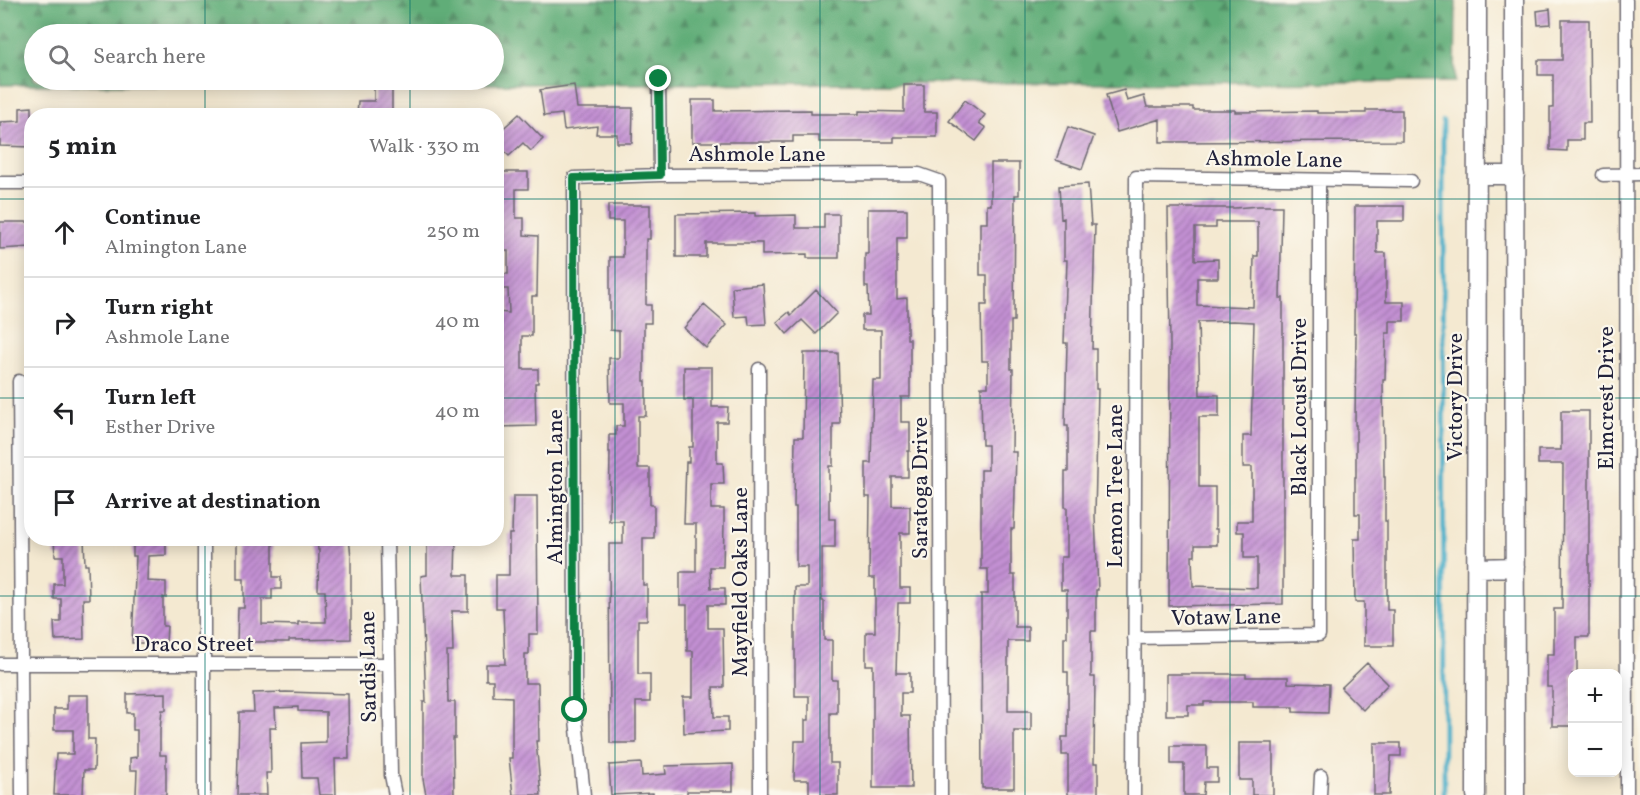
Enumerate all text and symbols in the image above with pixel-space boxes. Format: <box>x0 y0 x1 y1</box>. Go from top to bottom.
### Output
search box <box>24 24 504 90</box>
icon: search <box>45 41 78 74</box>
text: Search here <box>93 42 206 73</box>
route end <box>645 65 671 91</box>
text: 5 min <box>48 129 117 165</box>
text: Walk · 330 m <box>369 133 480 161</box>
street label: Ashmole Lane <box>688 140 826 171</box>
street label: Ashmole Lane <box>1205 144 1343 177</box>
text: Continue <box>105 203 201 234</box>
icon: ahead <box>48 216 81 249</box>
text: 250 m <box>426 218 480 246</box>
text: Almington Lane <box>105 234 247 262</box>
text: Turn right <box>105 293 213 324</box>
icon: right <box>48 306 81 339</box>
text: 40 m <box>435 308 480 336</box>
street label: Black Locust Drive <box>1285 318 1316 496</box>
text: Ashmole Lane <box>105 324 230 352</box>
street label: Elmcrest Drive <box>1592 326 1623 470</box>
street label: Victory Drive <box>1441 333 1472 461</box>
text: Turn left <box>105 383 196 414</box>
icon: left <box>48 396 81 429</box>
text: 40 m <box>435 398 480 426</box>
street label: Lemon Tree Lane <box>1101 404 1132 568</box>
street label: Almington Lane <box>541 409 572 565</box>
text: Esther Drive <box>105 414 215 442</box>
street label: Saratoga Drive <box>906 417 937 559</box>
icon: arrive <box>48 486 81 519</box>
text: Arrive at destination <box>105 487 321 518</box>
street label: Mayfield Oaks Lane <box>726 487 757 677</box>
street label: Votaw Lane <box>1171 602 1281 635</box>
street label: Sardis Lane <box>353 611 386 723</box>
street label: Draco Street <box>134 630 254 661</box>
map controls <box>1568 669 1622 777</box>
button: + <box>1568 669 1622 723</box>
route start <box>561 696 587 722</box>
button: − <box>1568 723 1622 777</box>

